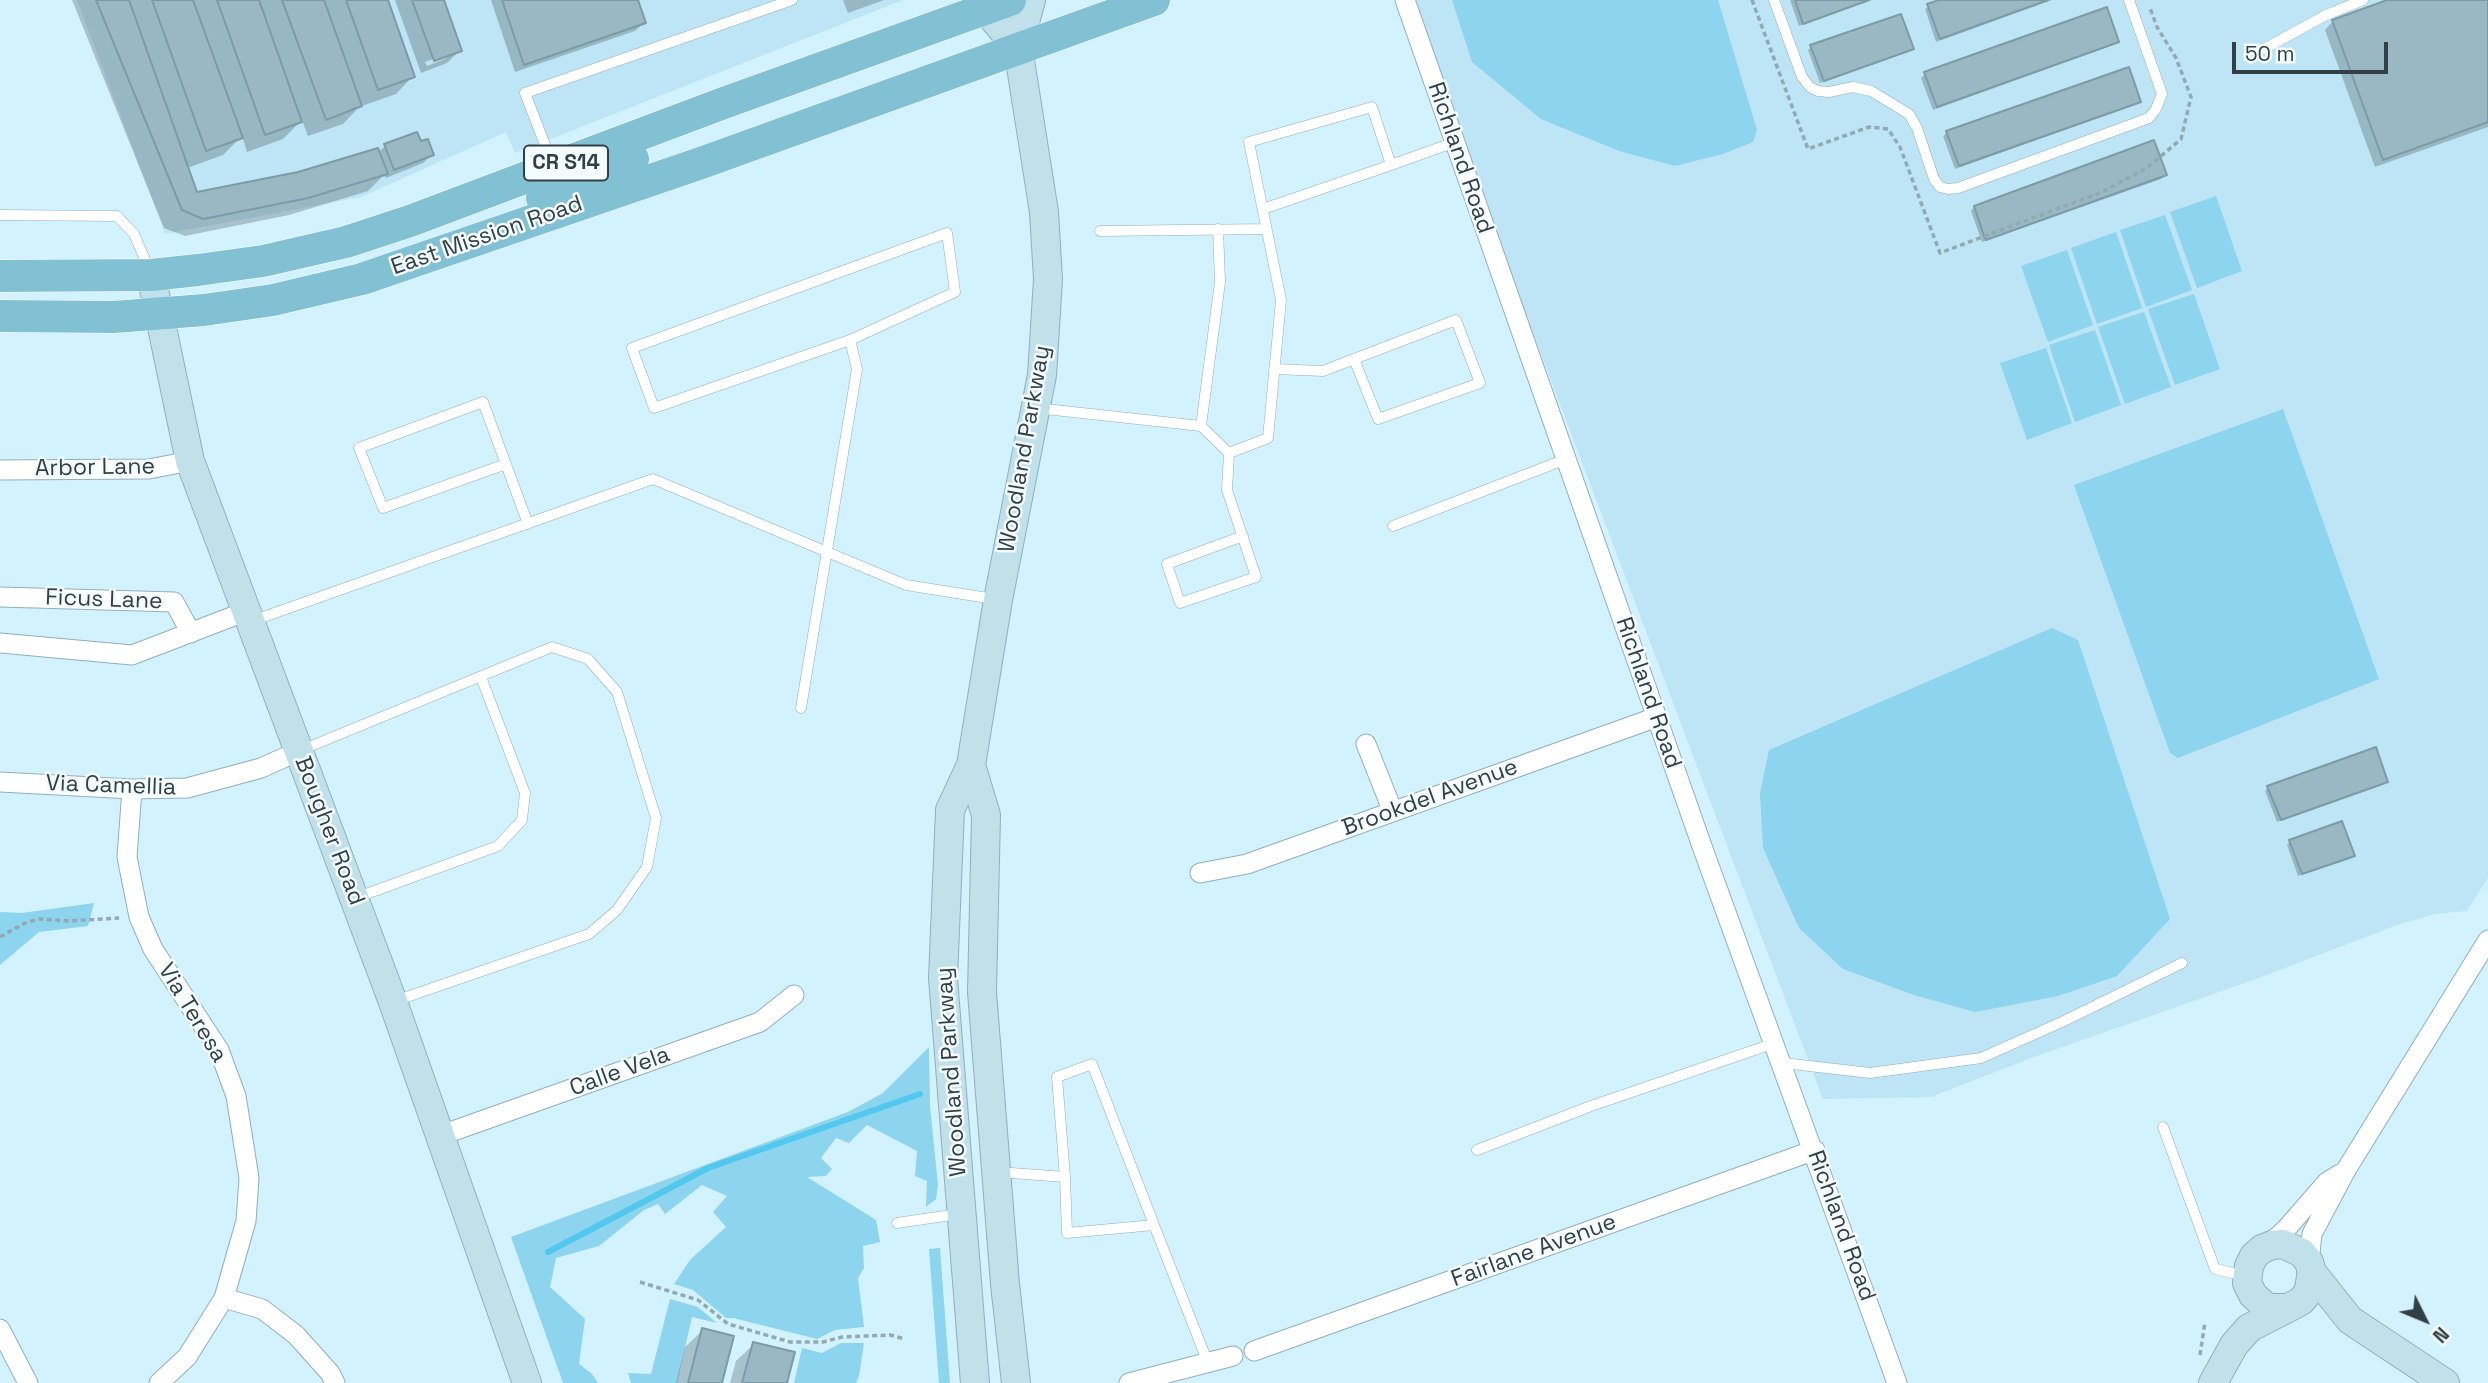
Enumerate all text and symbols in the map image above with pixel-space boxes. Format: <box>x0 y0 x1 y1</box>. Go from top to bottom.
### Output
scale bar <box>2236 28 2392 72</box>
text: 50 m <box>2245 40 2295 67</box>
street label: Richland Road <box>1421 79 1499 237</box>
road number: CR S14 <box>524 146 608 180</box>
street label: East Mission Road <box>388 190 586 282</box>
street label: Woodland Parkway <box>993 343 1057 555</box>
street label: Arbor Lane <box>35 453 155 483</box>
street label: Ficus Lane <box>45 584 163 616</box>
street label: Richland Road <box>1609 614 1687 772</box>
street label: Bougher Road <box>288 753 370 909</box>
street label: Brookdel Avenue <box>1338 753 1522 843</box>
street label: Via Camellia <box>45 770 177 802</box>
street label: Via Teresa <box>152 958 232 1068</box>
street label: Woodland Parkway <box>931 966 973 1178</box>
street label: Calle Vela <box>566 1041 674 1103</box>
street label: Richland Road <box>1801 1147 1881 1305</box>
street label: Fairlane Avenue <box>1448 1208 1620 1294</box>
north arrow <box>2390 1285 2460 1355</box>
text: N <box>2427 1321 2454 1348</box>

